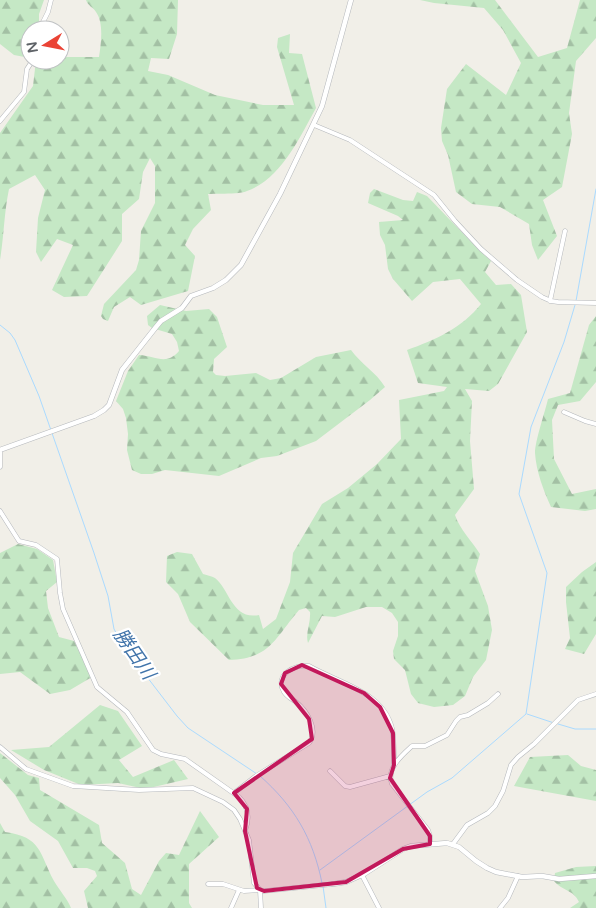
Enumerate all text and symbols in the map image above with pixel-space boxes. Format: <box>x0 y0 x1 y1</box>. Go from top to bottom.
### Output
north arrow <box>20 20 70 70</box>
text: N <box>23 40 42 54</box>
water label: 勝田川 <box>109 624 161 685</box>

